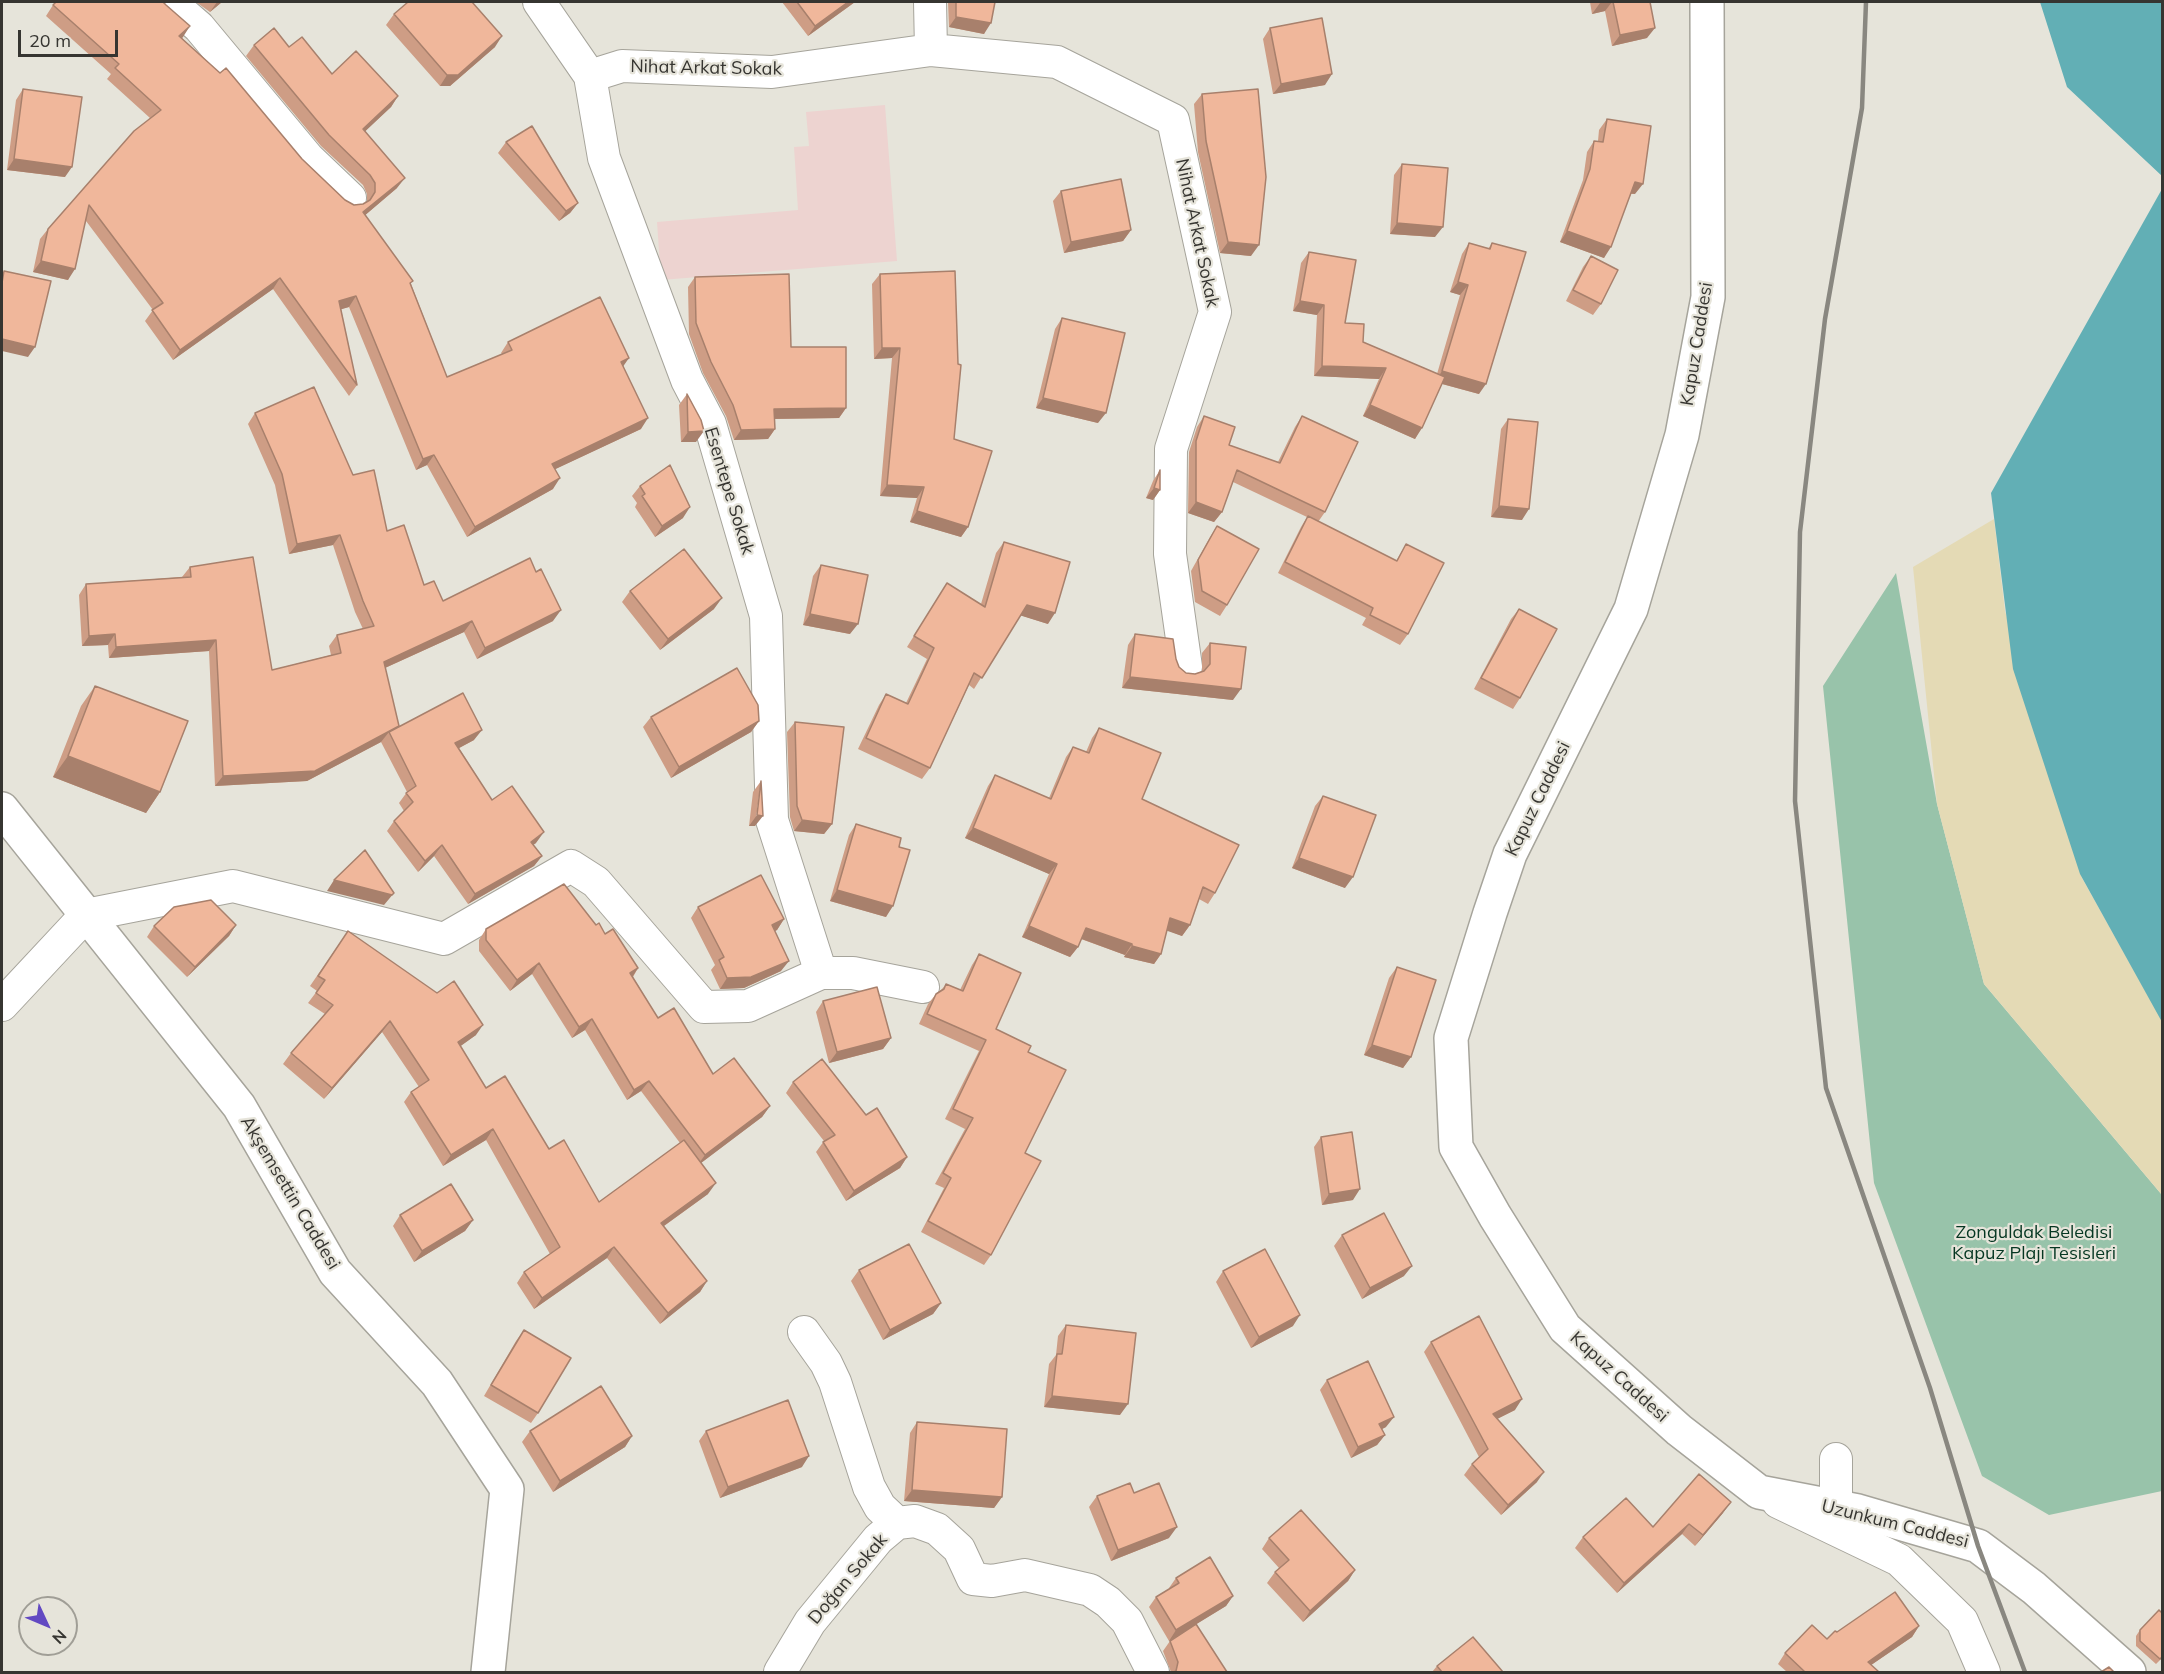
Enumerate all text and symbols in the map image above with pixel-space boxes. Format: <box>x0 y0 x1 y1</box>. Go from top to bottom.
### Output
scale bar <box>21 18 122 56</box>
text: 20 m <box>29 29 71 52</box>
street label: Nihat Arkat Sokak <box>630 56 782 80</box>
street label: Nihat Arkat Sokak <box>1171 157 1223 309</box>
street label: Kapuz Caddesi <box>1677 281 1717 407</box>
street label: Esentepe Sokak <box>699 425 759 557</box>
street label: Kapuz Caddesi <box>1501 738 1575 860</box>
street label: Akşemsettin Caddesi <box>236 1112 344 1274</box>
park label: Zonguldak Beledisi Kapuz Plajı Tesisleri <box>1952 1222 2116 1264</box>
street label: Kapuz Caddesi <box>1565 1327 1673 1427</box>
street label: Uzunkum Caddesi <box>1819 1495 1971 1553</box>
street label: Doğan Sokak <box>804 1529 892 1629</box>
north arrow <box>18 1596 78 1656</box>
text: N <box>48 1626 71 1648</box>

